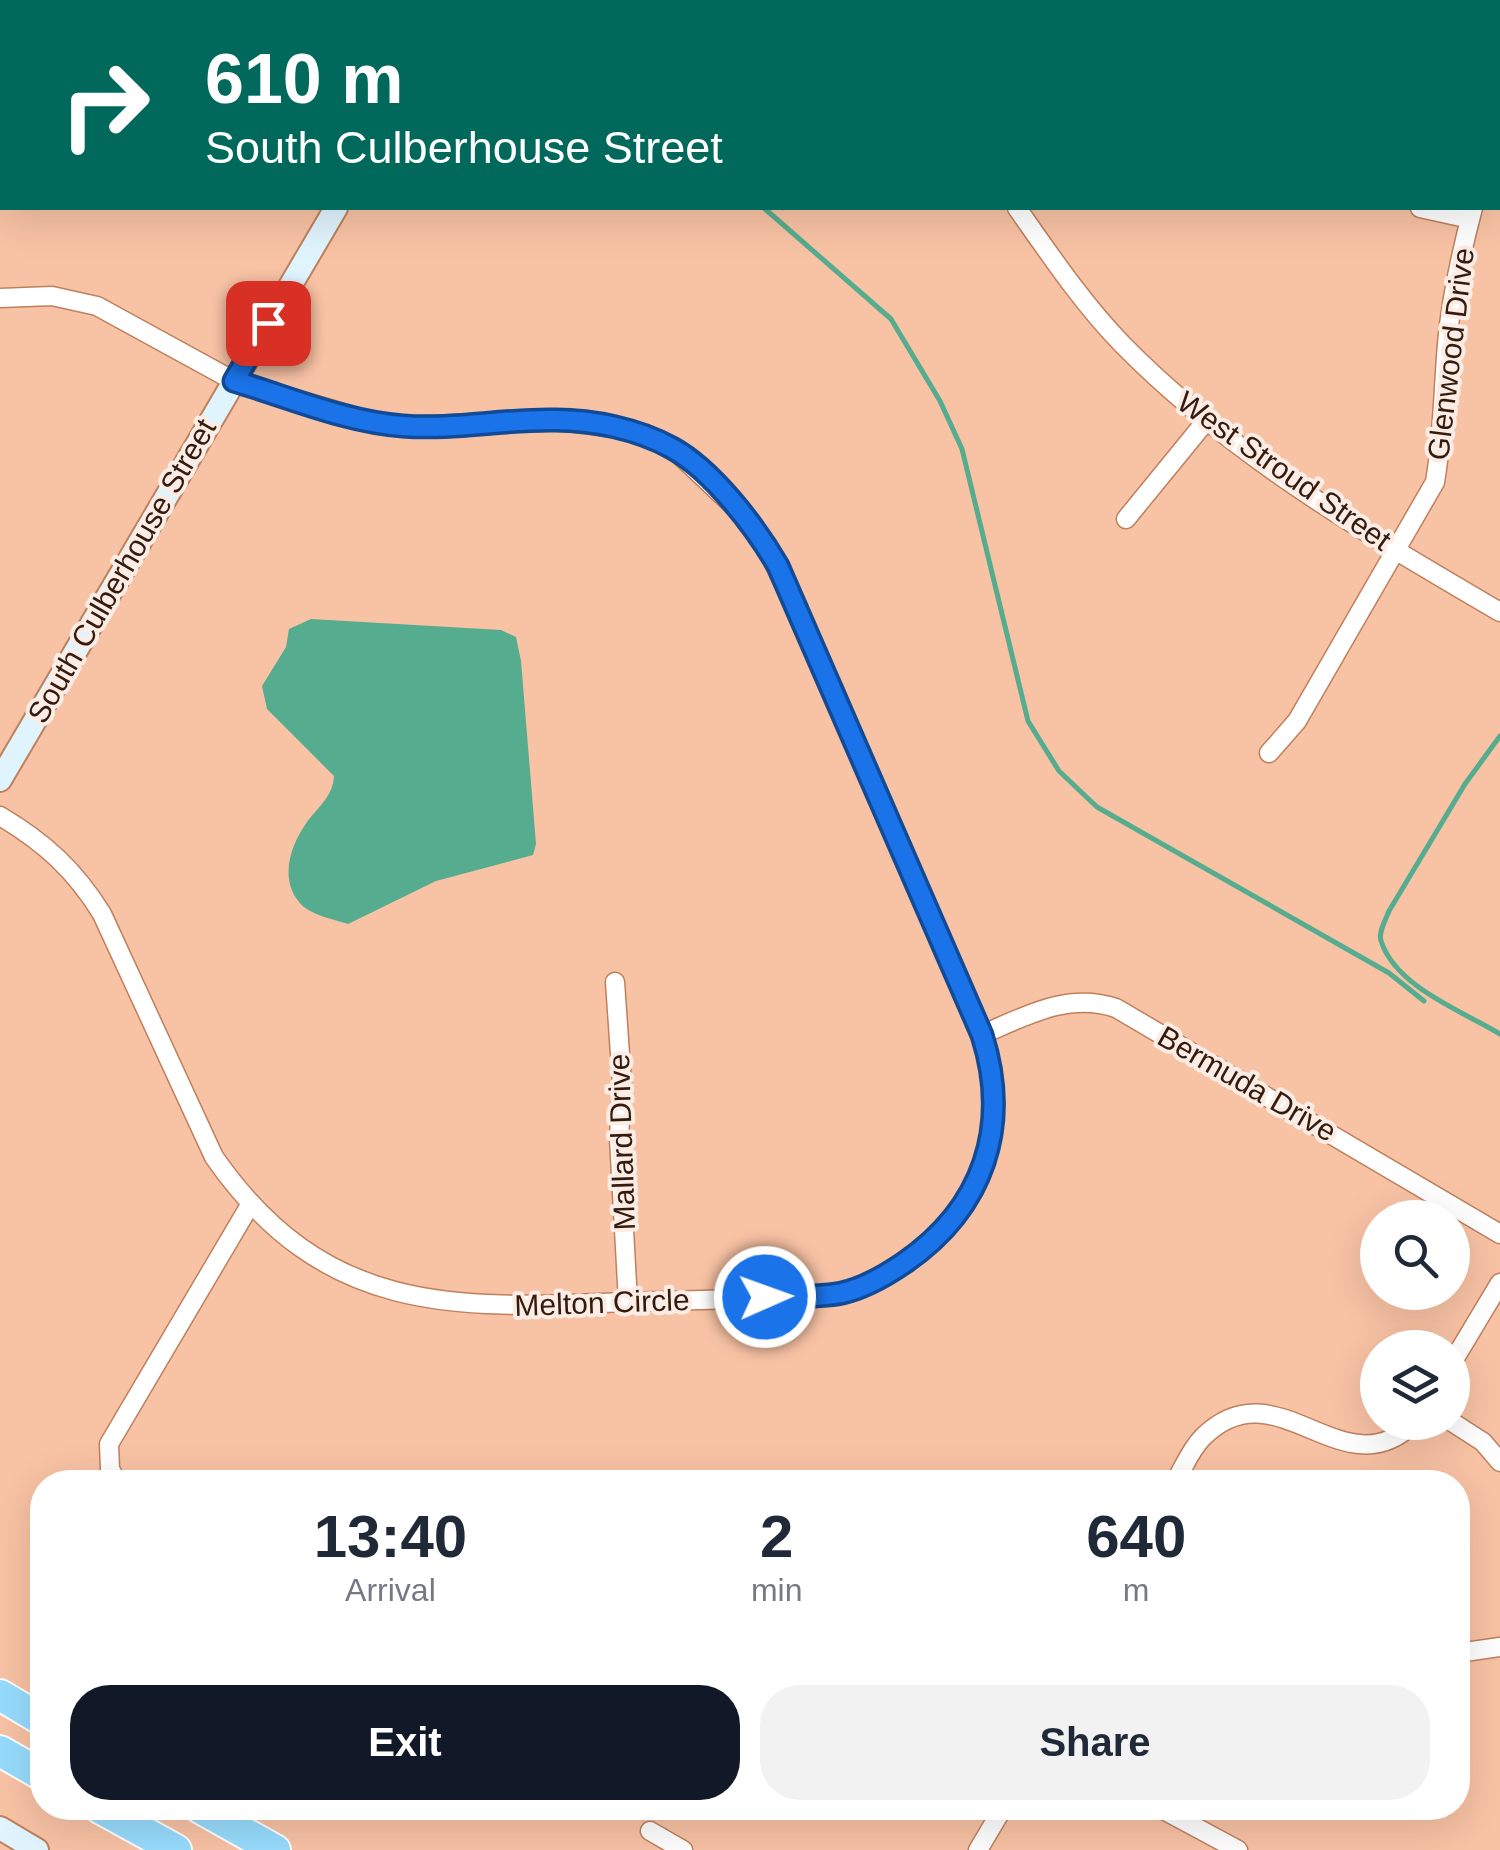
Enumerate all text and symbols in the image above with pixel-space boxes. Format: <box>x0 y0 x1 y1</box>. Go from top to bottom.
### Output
icon: right <box>40 40 170 170</box>
text: 610 m <box>205 40 403 118</box>
text: South Culberhouse Street <box>205 122 723 173</box>
street label: Glenwood Drive <box>1421 246 1480 462</box>
pin <box>226 281 311 366</box>
icon: arrive <box>241 296 296 351</box>
street label: West Stroud Street <box>1171 385 1398 557</box>
street label: South Culberhouse Street <box>21 412 222 728</box>
street label: Bermuda Drive <box>1152 1019 1342 1148</box>
street label: Mallard Drive <box>602 1053 641 1231</box>
map controls <box>1360 1200 1470 1440</box>
button: search <box>1360 1200 1470 1310</box>
position arrow <box>713 1245 817 1349</box>
street label: Melton Circle <box>514 1283 690 1322</box>
button: layers <box>1360 1330 1470 1440</box>
text: 13:40 <box>314 1503 467 1570</box>
text: 2 <box>760 1503 793 1570</box>
text: 640 <box>1086 1503 1186 1570</box>
text: Arrival <box>345 1572 436 1608</box>
text: min <box>751 1572 802 1608</box>
text: m <box>1123 1572 1150 1608</box>
button: Exit <box>70 1685 740 1800</box>
button: Share <box>760 1685 1430 1800</box>

